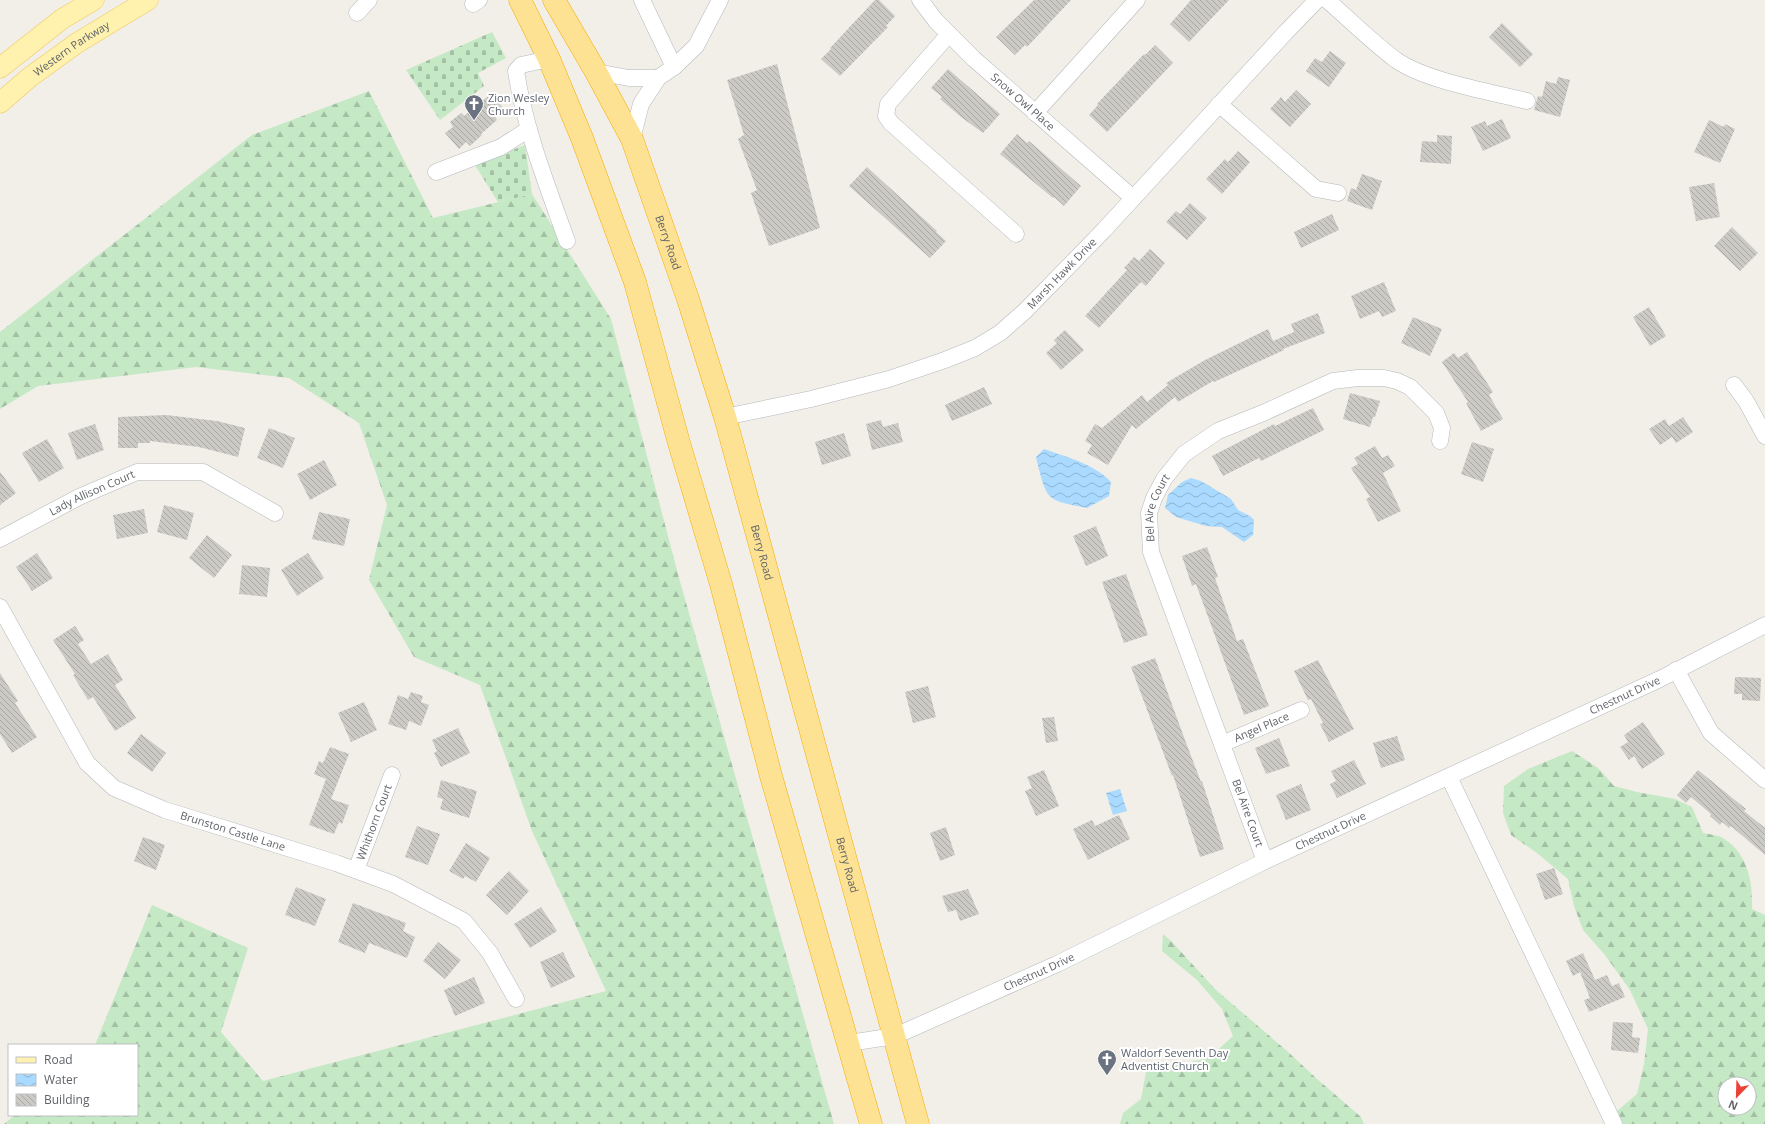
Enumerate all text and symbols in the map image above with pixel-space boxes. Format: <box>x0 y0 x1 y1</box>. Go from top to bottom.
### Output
street label: Western Parkway <box>30 17 113 79</box>
street label: Snow Owl Place <box>988 69 1058 133</box>
place label: Zion Wesley Church <box>488 90 550 118</box>
church icon: Zion Wesley Church <box>463 93 485 121</box>
street label: Berry Road <box>652 213 685 272</box>
street label: Marsh Hawk Drive <box>1023 234 1100 312</box>
street label: Lady Allison Court <box>46 466 137 519</box>
street label: Bel Aire Court <box>1141 470 1173 542</box>
street label: Berry Road <box>748 523 777 582</box>
street label: Chestnut Drive <box>1587 672 1662 718</box>
street label: Angel Place <box>1231 708 1291 745</box>
street label: Bel Aire Court <box>1229 777 1268 849</box>
street label: Whithorn Court <box>352 782 395 862</box>
street label: Brunston Castle Lane <box>179 807 287 854</box>
street label: Chestnut Drive <box>1292 808 1368 853</box>
street label: Berry Road <box>833 835 863 894</box>
street label: Chestnut Drive <box>1001 949 1077 994</box>
legend <box>8 1044 138 1116</box>
place label: Waldorf Seventh Day Adventist Church <box>1121 1045 1229 1073</box>
church icon: Waldorf Seventh Day Adventist Church <box>1096 1048 1118 1076</box>
text: Road <box>44 1051 73 1068</box>
text: Water <box>44 1071 78 1088</box>
north arrow <box>1717 1076 1757 1116</box>
text: Building <box>44 1091 90 1108</box>
text: N <box>1726 1097 1740 1114</box>

